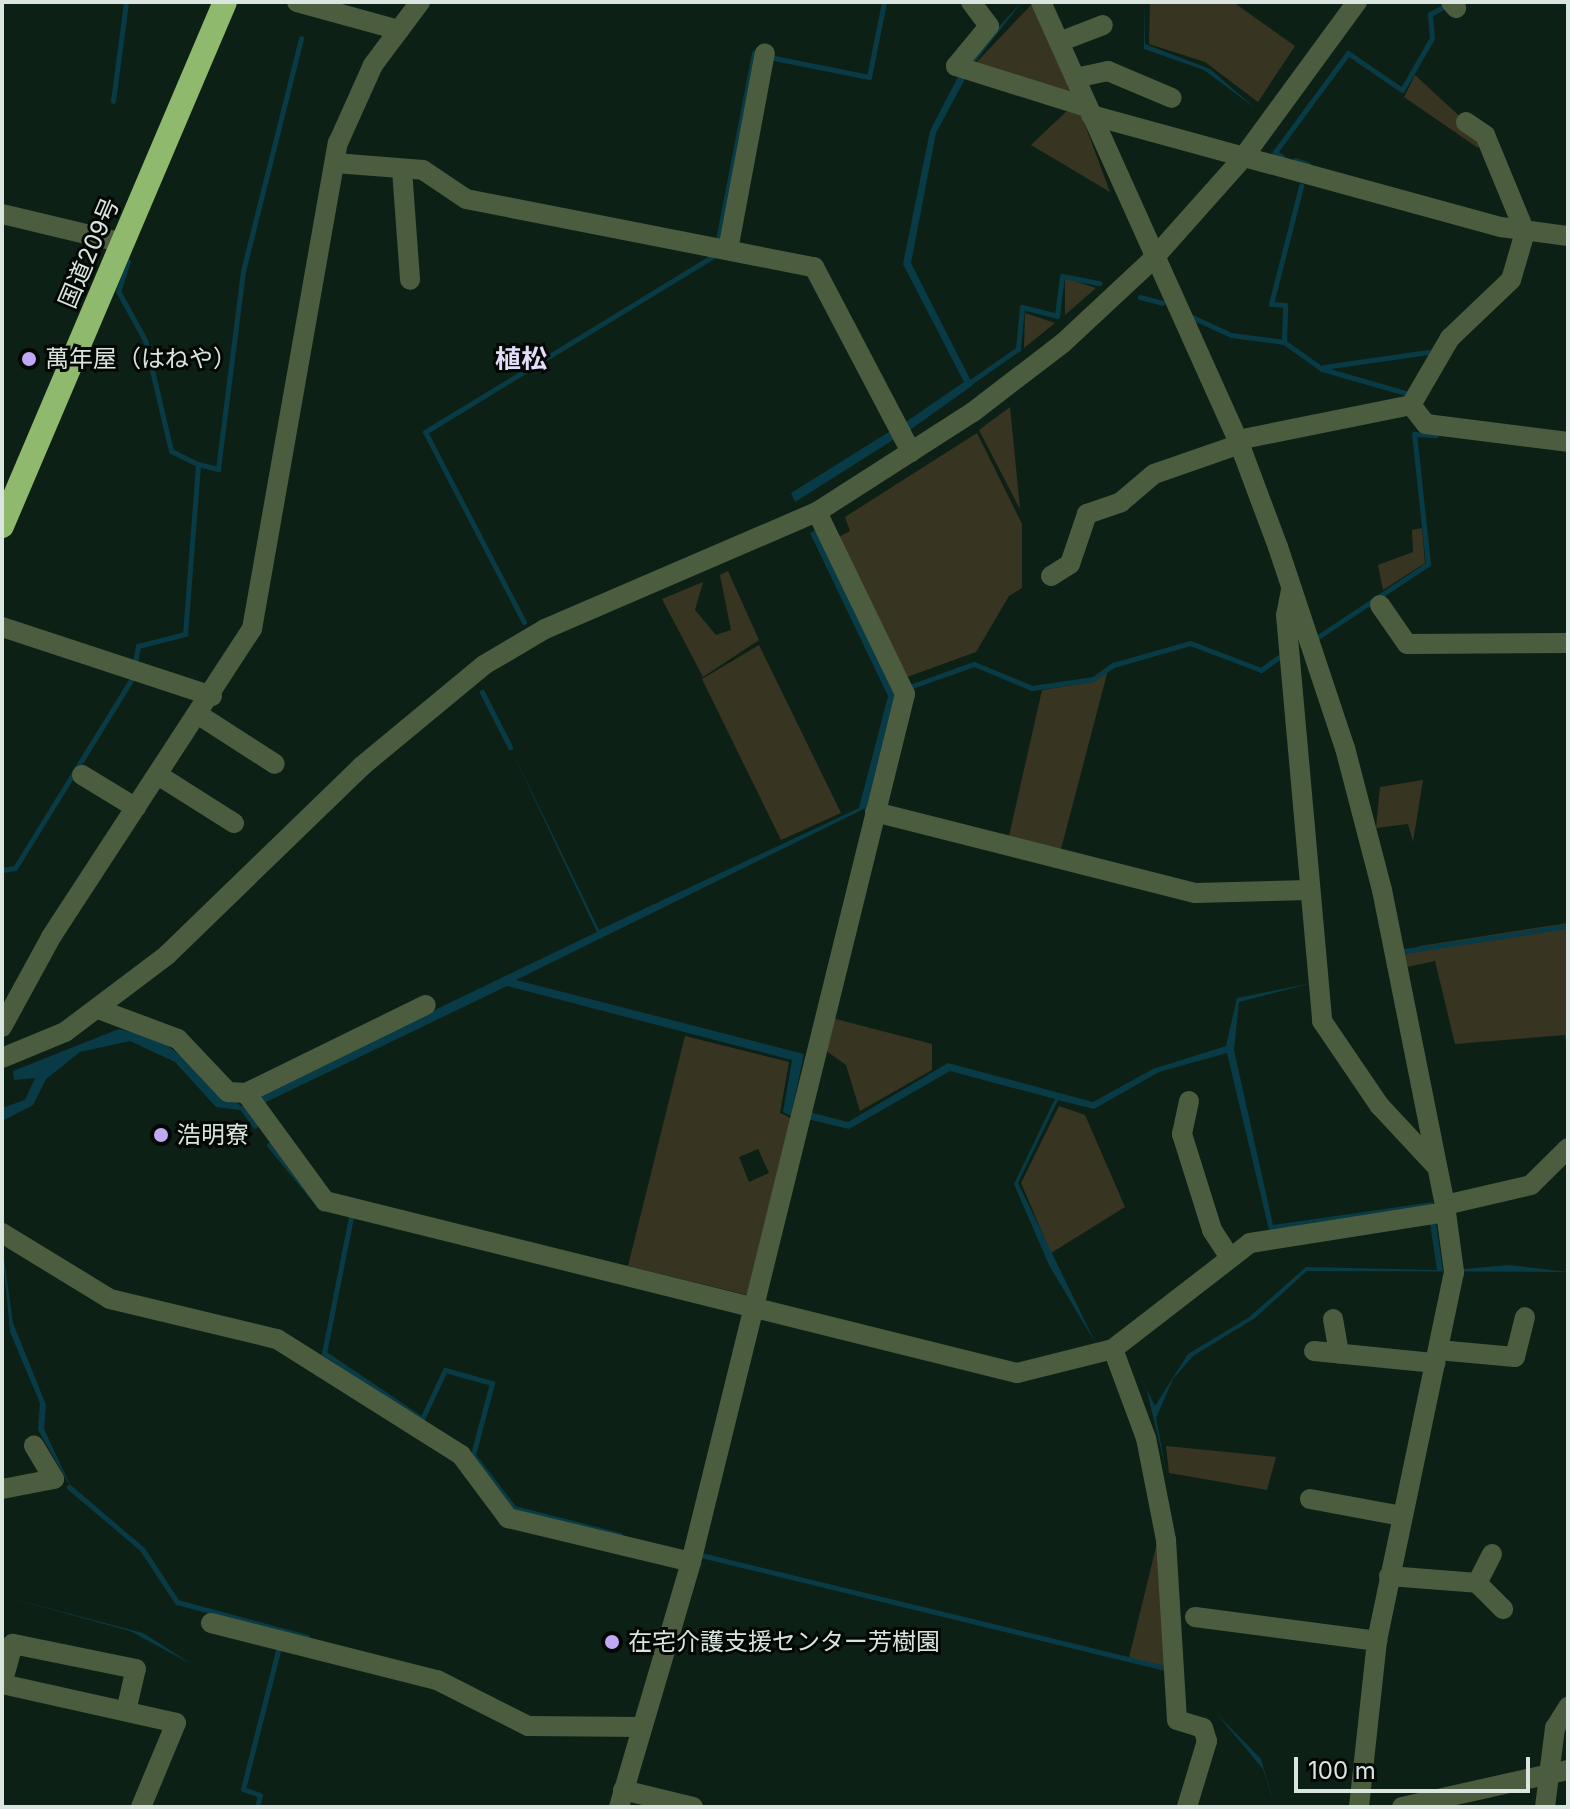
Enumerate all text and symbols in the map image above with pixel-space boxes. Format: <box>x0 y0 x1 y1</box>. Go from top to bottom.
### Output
street label: 国道209号 <box>53 194 125 312</box>
district label: 植松 <box>495 343 547 375</box>
place label: 萬年屋（はねや） <box>45 345 237 373</box>
marker: 萬年屋（はねや） <box>20 350 38 368</box>
place label: 浩明寮 <box>177 1121 249 1149</box>
marker: 浩明寮 <box>152 1126 170 1144</box>
place label: 在宅介護支援センター芳樹園 <box>628 1628 940 1656</box>
marker: 在宅介護支援センター芳樹園 <box>603 1633 621 1651</box>
scale bar <box>1298 1741 1534 1791</box>
text: 100 m <box>1308 1756 1376 1785</box>

